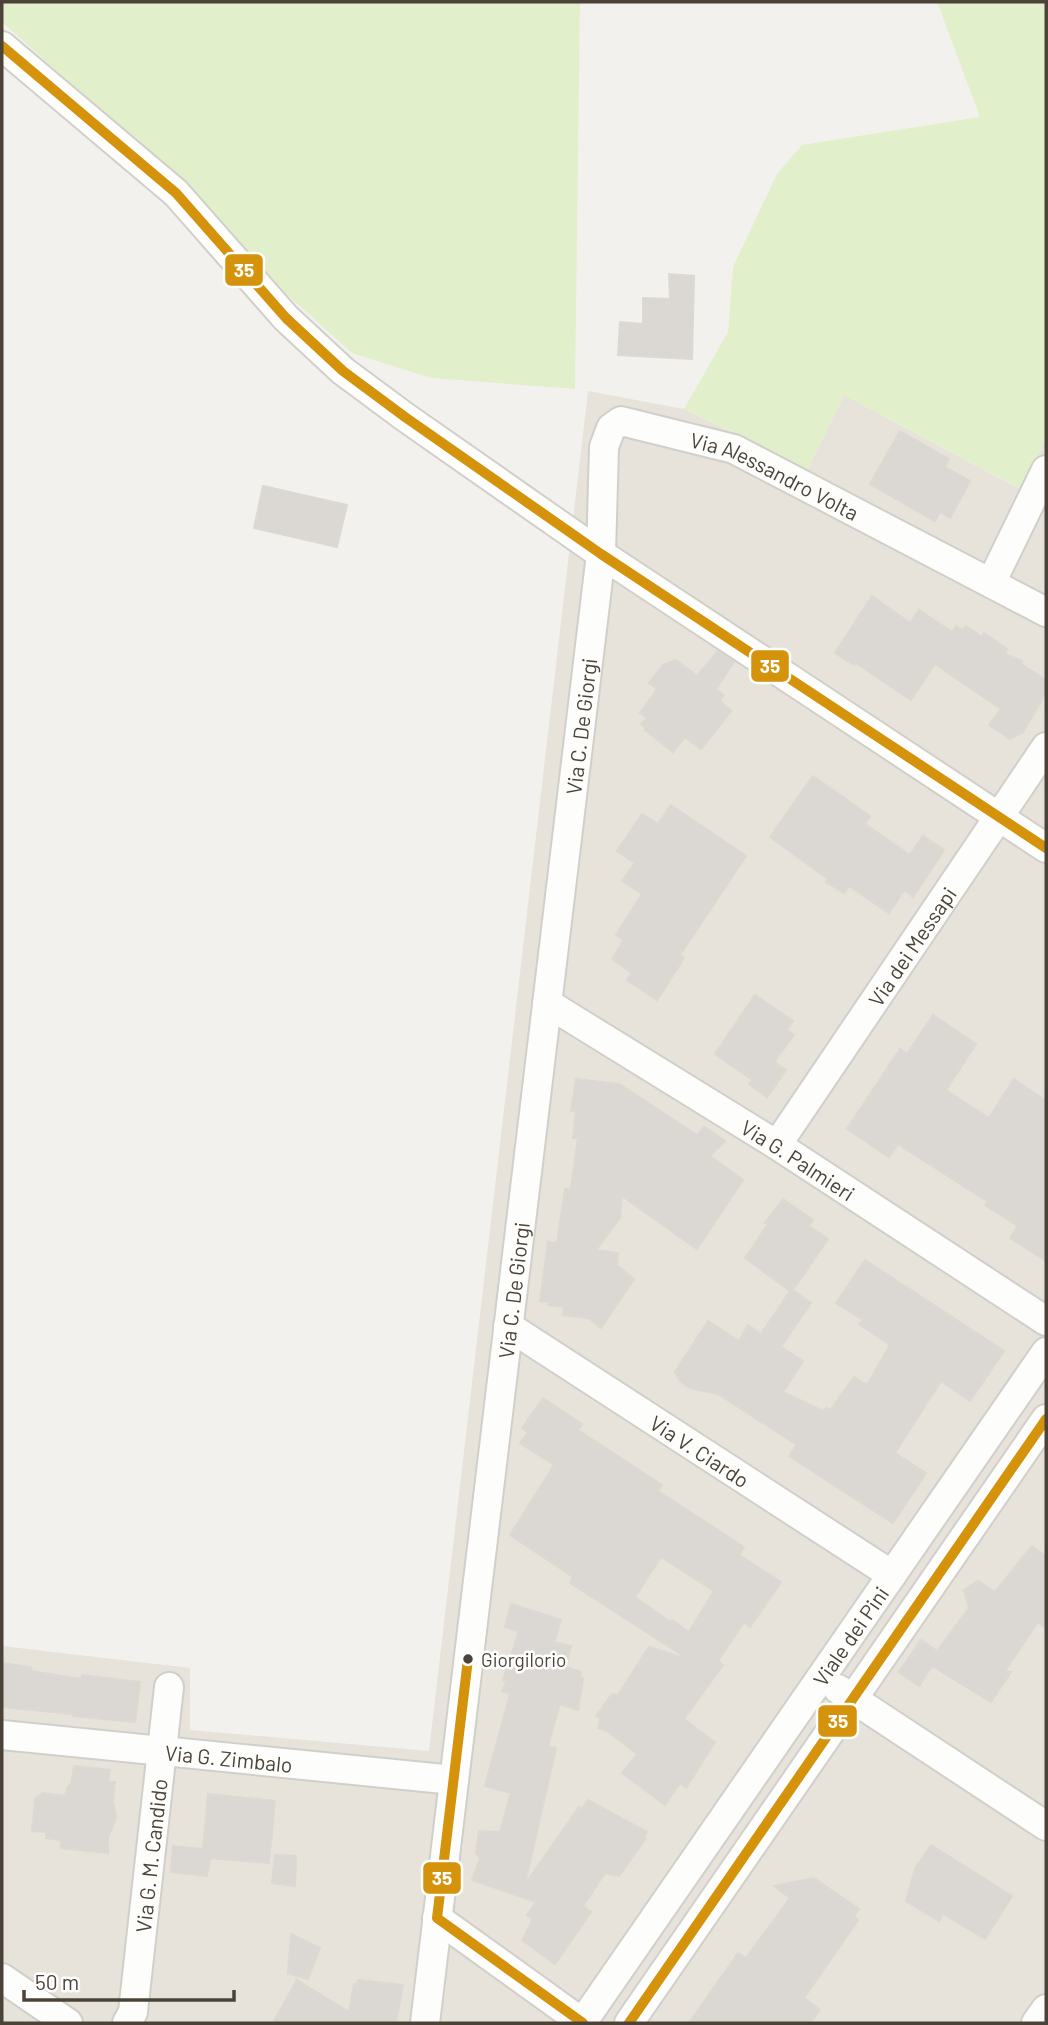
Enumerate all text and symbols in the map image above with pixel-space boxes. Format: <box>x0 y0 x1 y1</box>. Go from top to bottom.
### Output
line badge: 35 <box>224 253 264 287</box>
text: 35 <box>234 258 254 281</box>
street label: Via Alessandro Volta <box>688 426 863 525</box>
line badge: 35 <box>750 649 790 683</box>
text: 35 <box>760 654 780 677</box>
street label: Via C. De Giorgi <box>560 657 601 796</box>
street label: Via dei Messapi <box>862 882 961 1011</box>
street label: Via G. Palmieri <box>737 1114 860 1205</box>
street label: Via C. De Giorgi <box>492 1221 533 1360</box>
street label: Via V. Ciardo <box>646 1409 754 1492</box>
street label: Viale dei Pini <box>807 1581 893 1690</box>
place label: Giorgilorio <box>481 1648 566 1671</box>
marker: Giorgilorio <box>461 1652 475 1666</box>
line badge: 35 <box>817 1704 858 1738</box>
text: 35 <box>828 1709 848 1732</box>
street label: Via G. Zimbalo <box>164 1739 294 1776</box>
street label: Via G. M. Candido <box>129 1777 171 1934</box>
line badge: 35 <box>422 1861 462 1895</box>
text: 35 <box>432 1866 452 1889</box>
scale bar <box>24 1958 234 2002</box>
text: 50 m <box>35 1969 79 1994</box>

